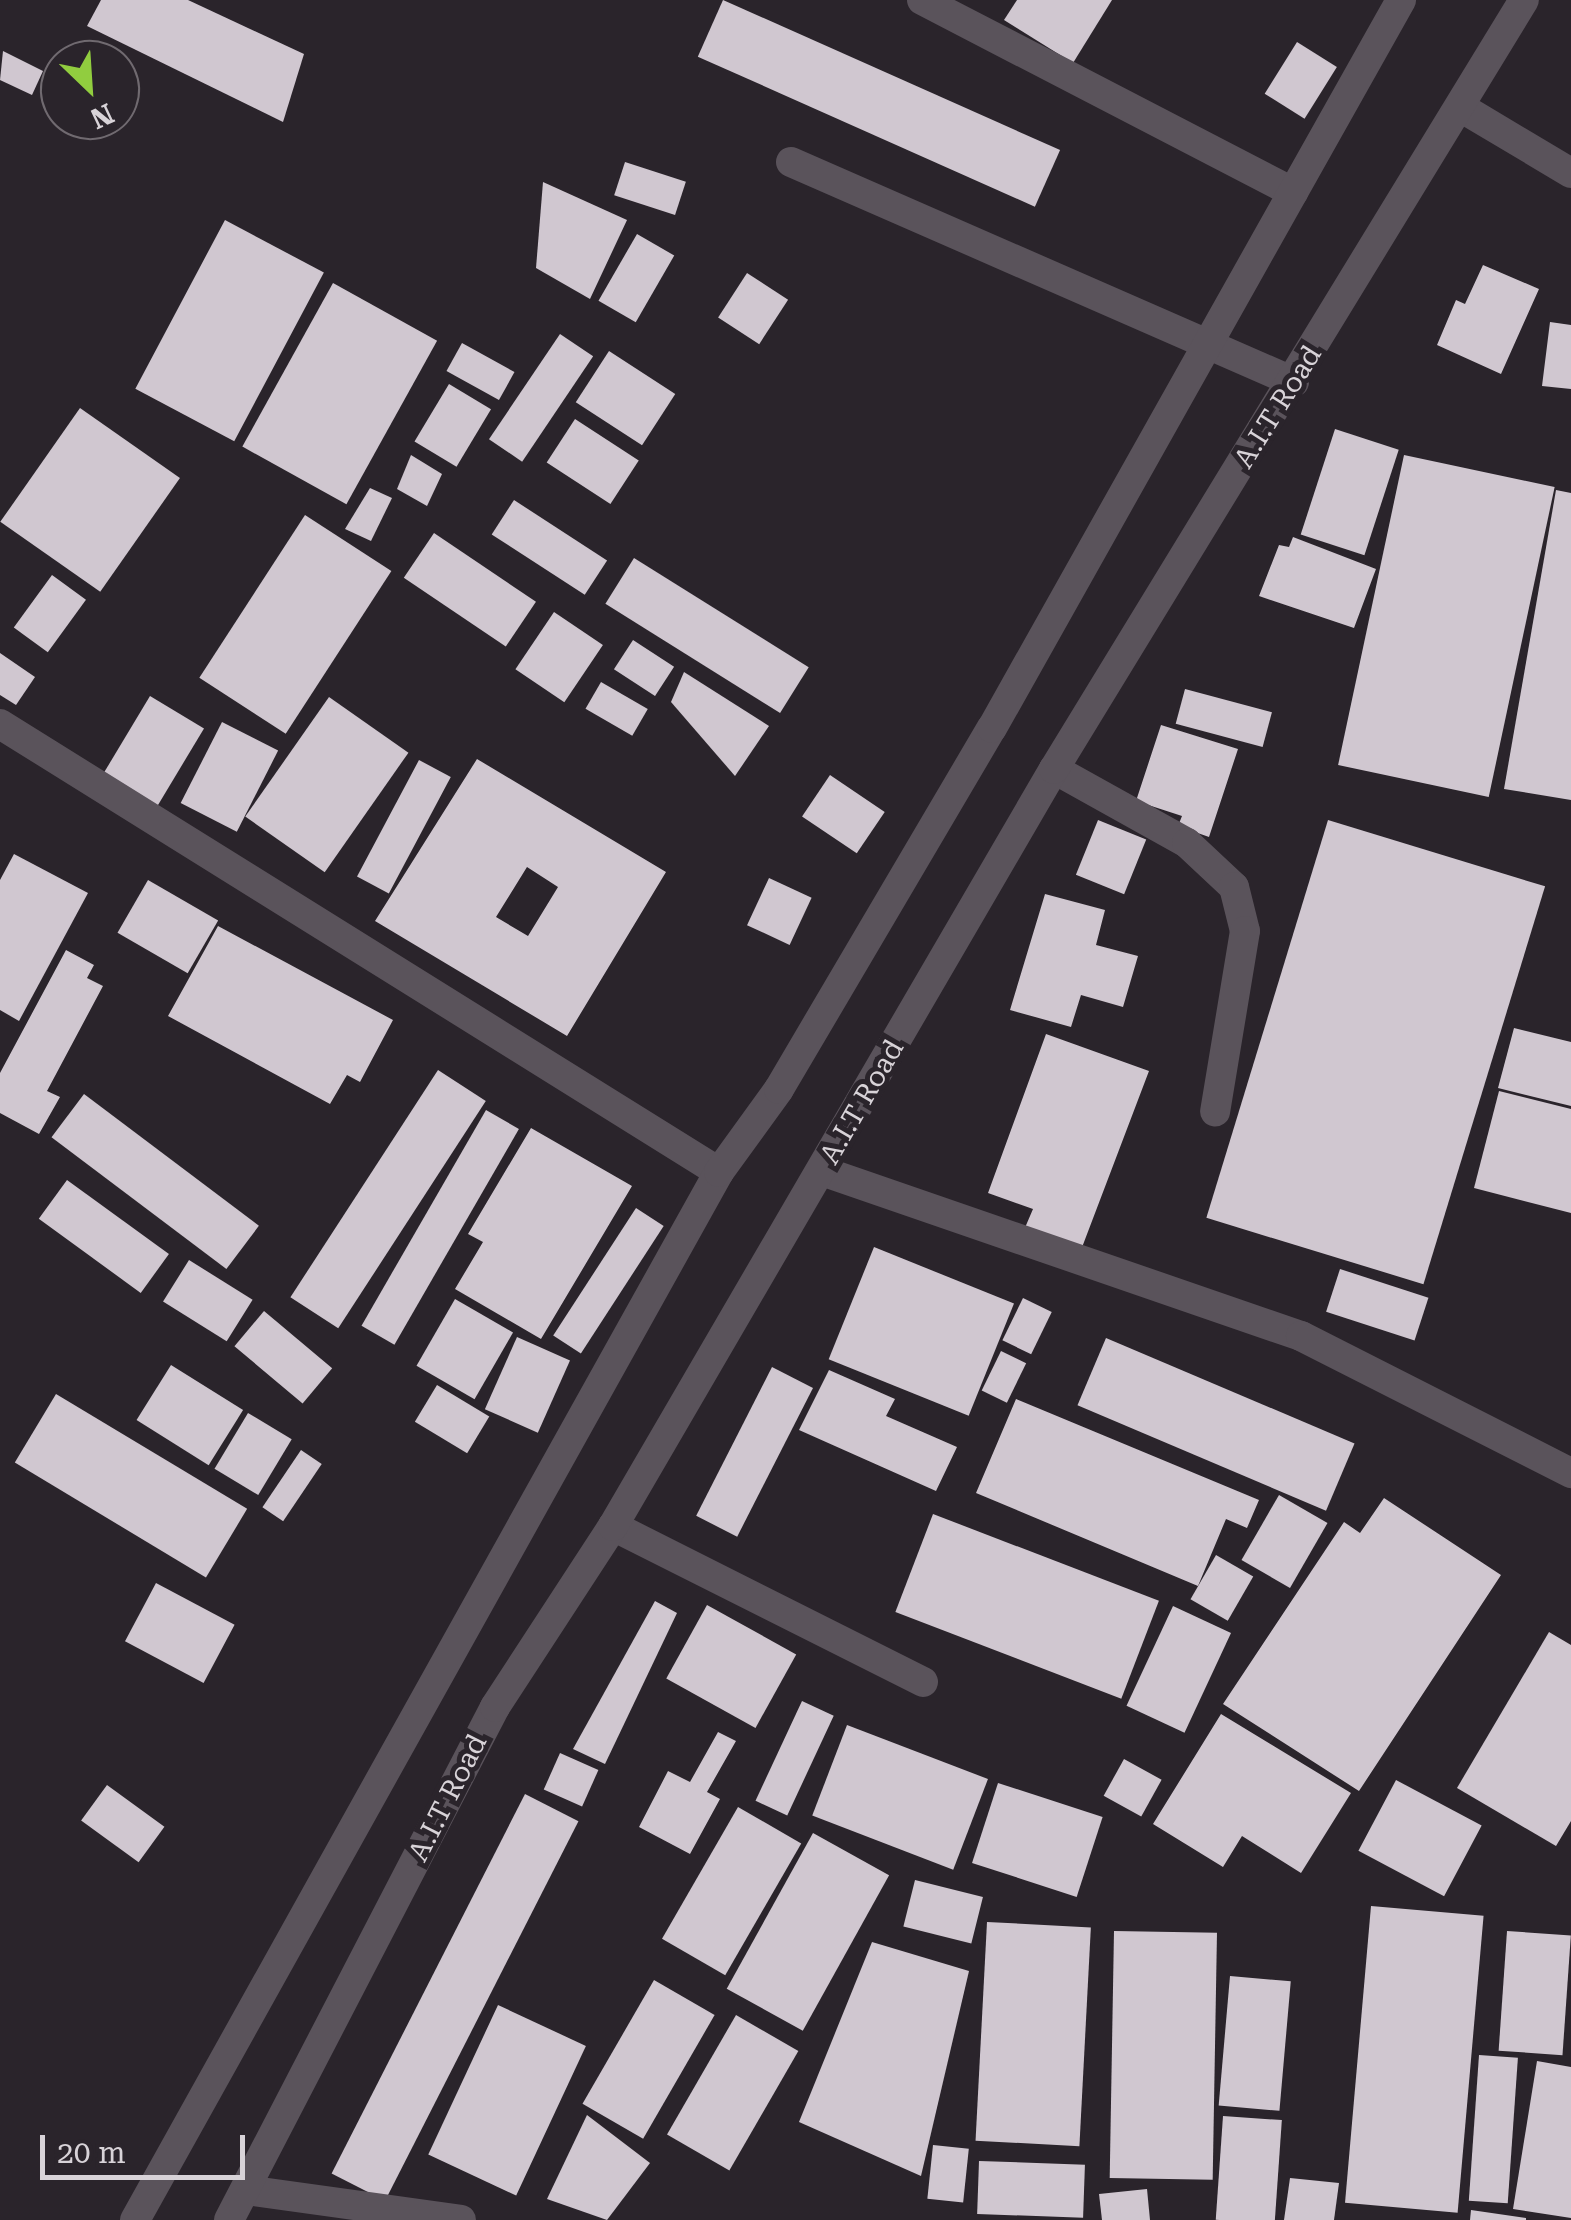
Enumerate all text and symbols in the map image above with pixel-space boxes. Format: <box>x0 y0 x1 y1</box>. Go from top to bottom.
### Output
north arrow <box>40 40 140 140</box>
text: N <box>85 96 119 135</box>
street label: A.I.T Road <box>1227 340 1329 474</box>
street label: A.I.T Road <box>813 1034 911 1170</box>
street label: A.I.T Road <box>402 1729 494 1867</box>
scale bar <box>45 2115 250 2177</box>
text: 20 m <box>57 2135 126 2170</box>

